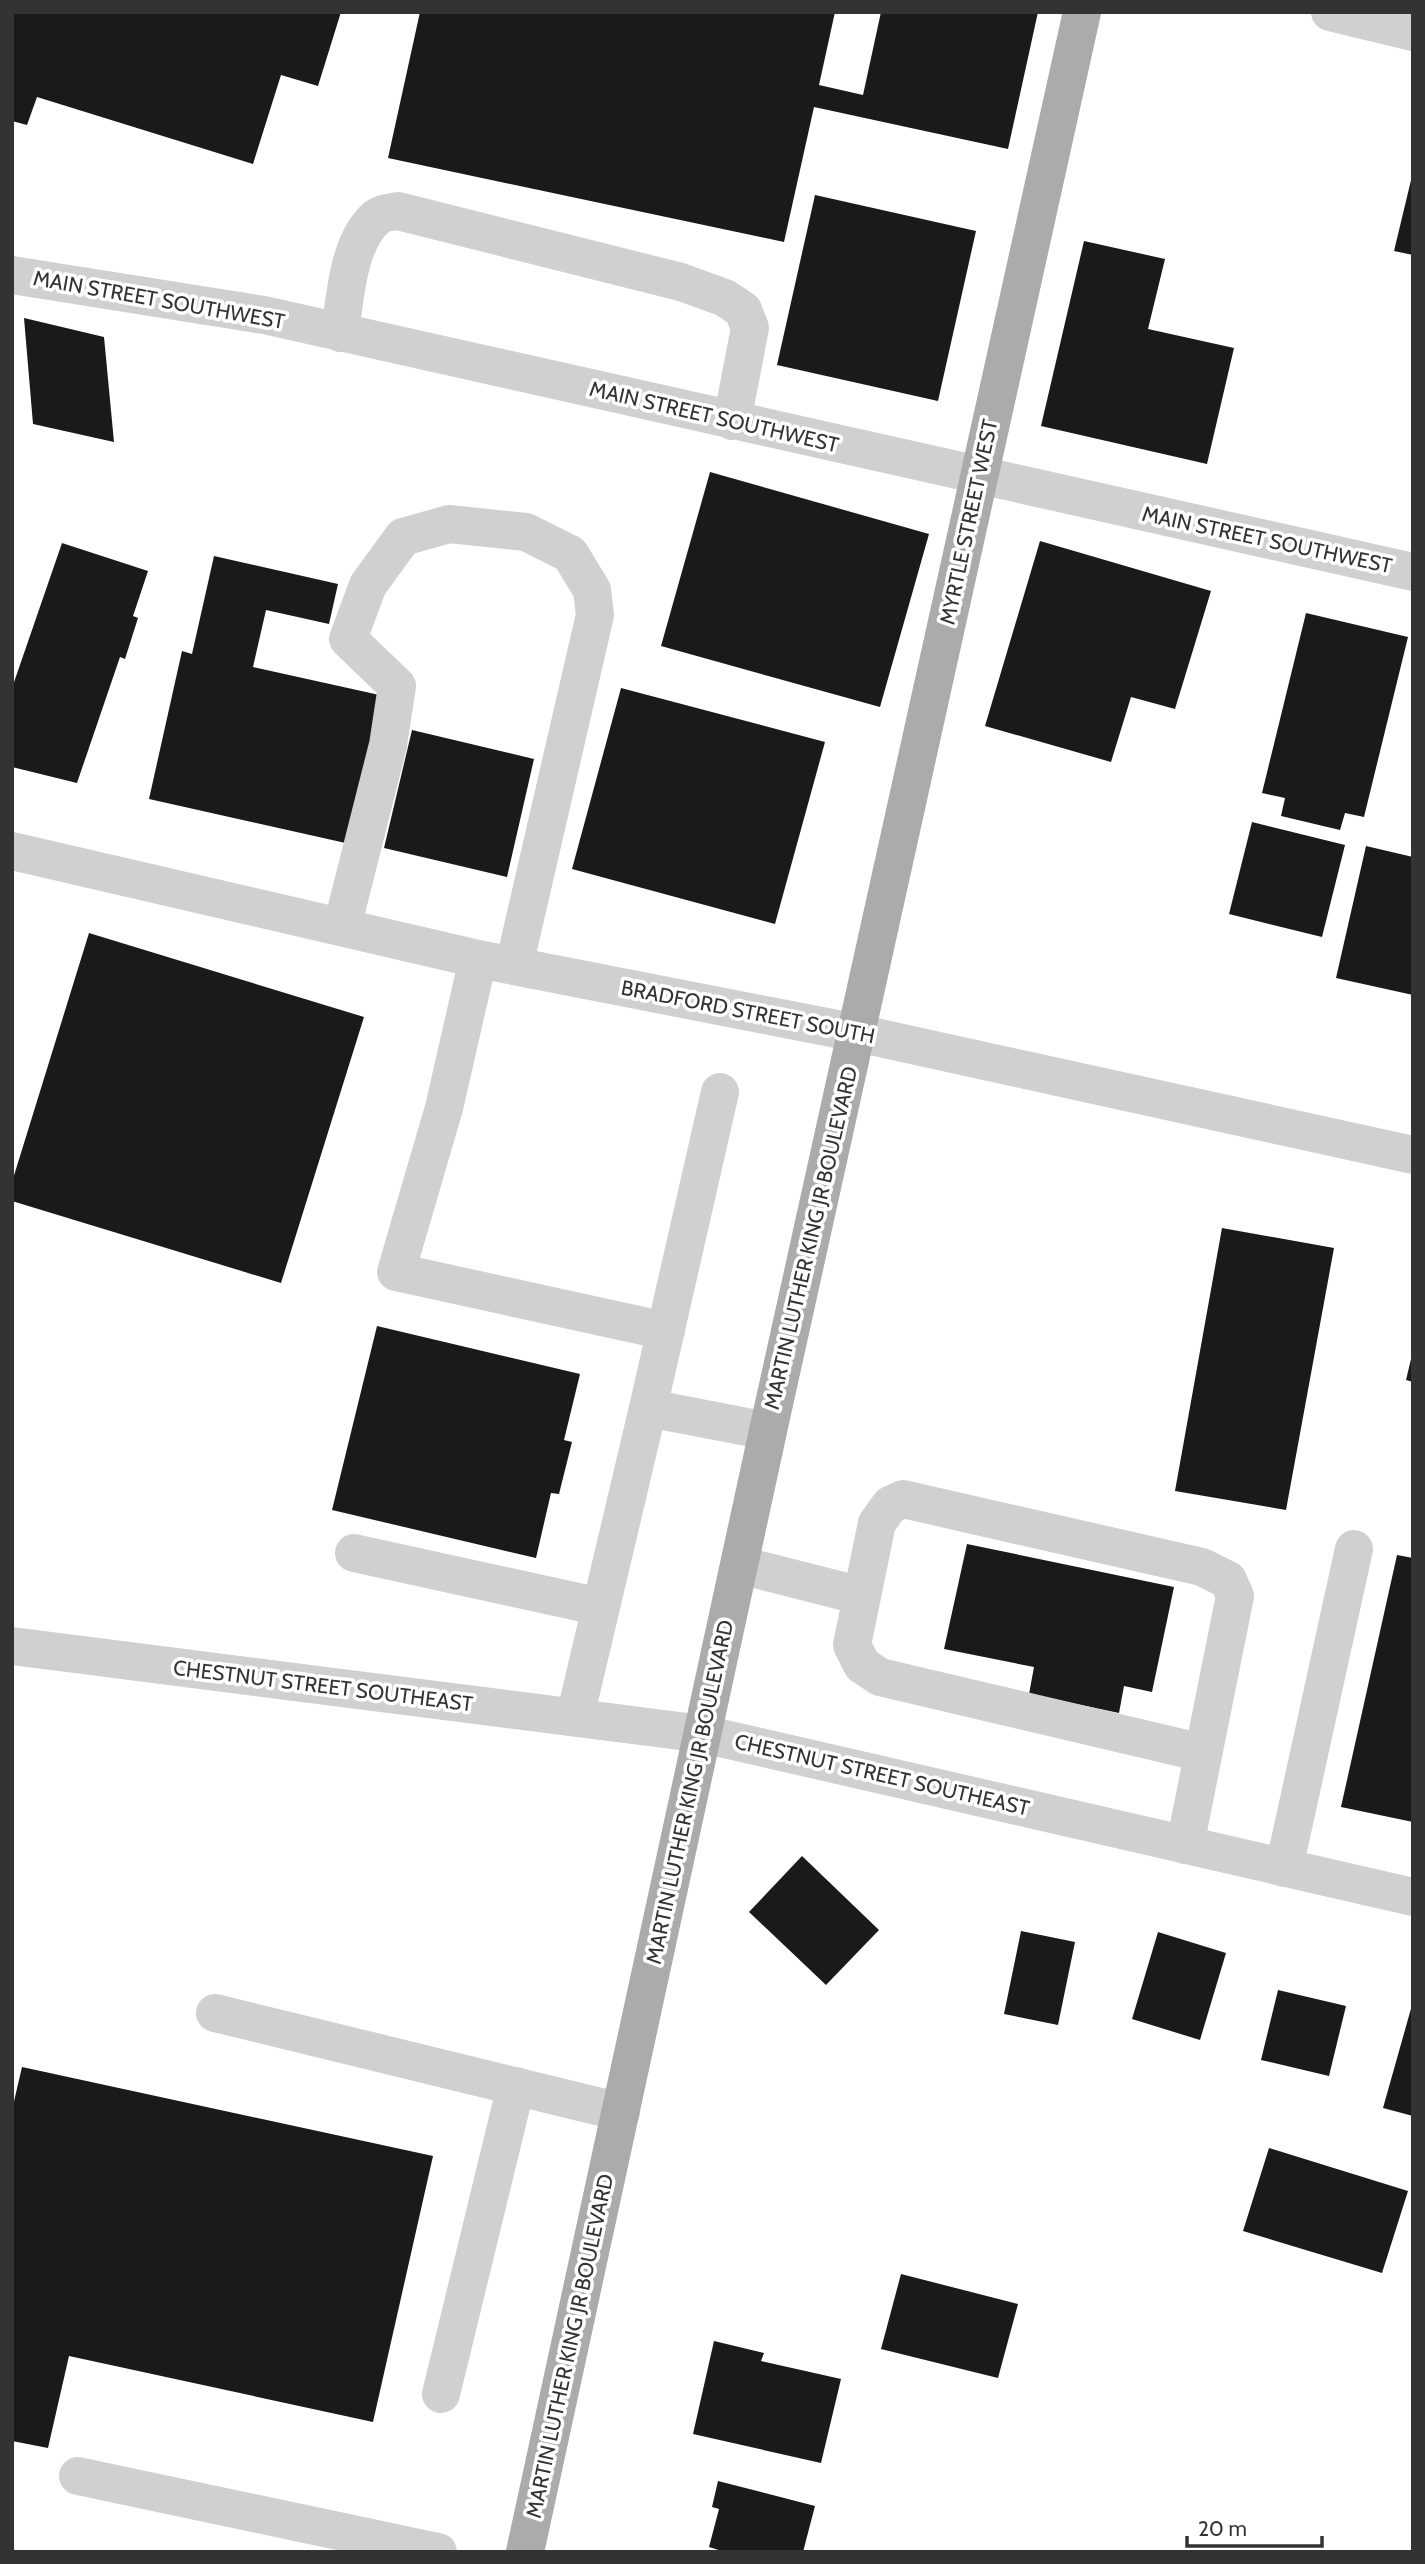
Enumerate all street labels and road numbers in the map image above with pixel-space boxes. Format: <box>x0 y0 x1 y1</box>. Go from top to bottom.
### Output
street label: MAIN STREET SOUTHWEST <box>31 265 287 334</box>
street label: MAIN STREET SOUTHWEST <box>587 376 841 457</box>
street label: MYRTLE STREET WEST <box>935 417 1002 627</box>
street label: MAIN STREET SOUTHWEST <box>1140 501 1394 578</box>
street label: BRADFORD STREET SOUTH <box>619 975 877 1048</box>
street label: MARTIN LUTHER KING JR BOULEVARD <box>759 1064 862 1412</box>
street label: MARTIN LUTHER KING JR BOULEVARD <box>641 1618 738 1966</box>
street label: CHESTNUT STREET SOUTHEAST <box>172 1655 474 1716</box>
street label: CHESTNUT STREET SOUTHEAST <box>732 1728 1032 1821</box>
street label: MARTIN LUTHER KING JR BOULEVARD <box>521 2172 618 2520</box>

